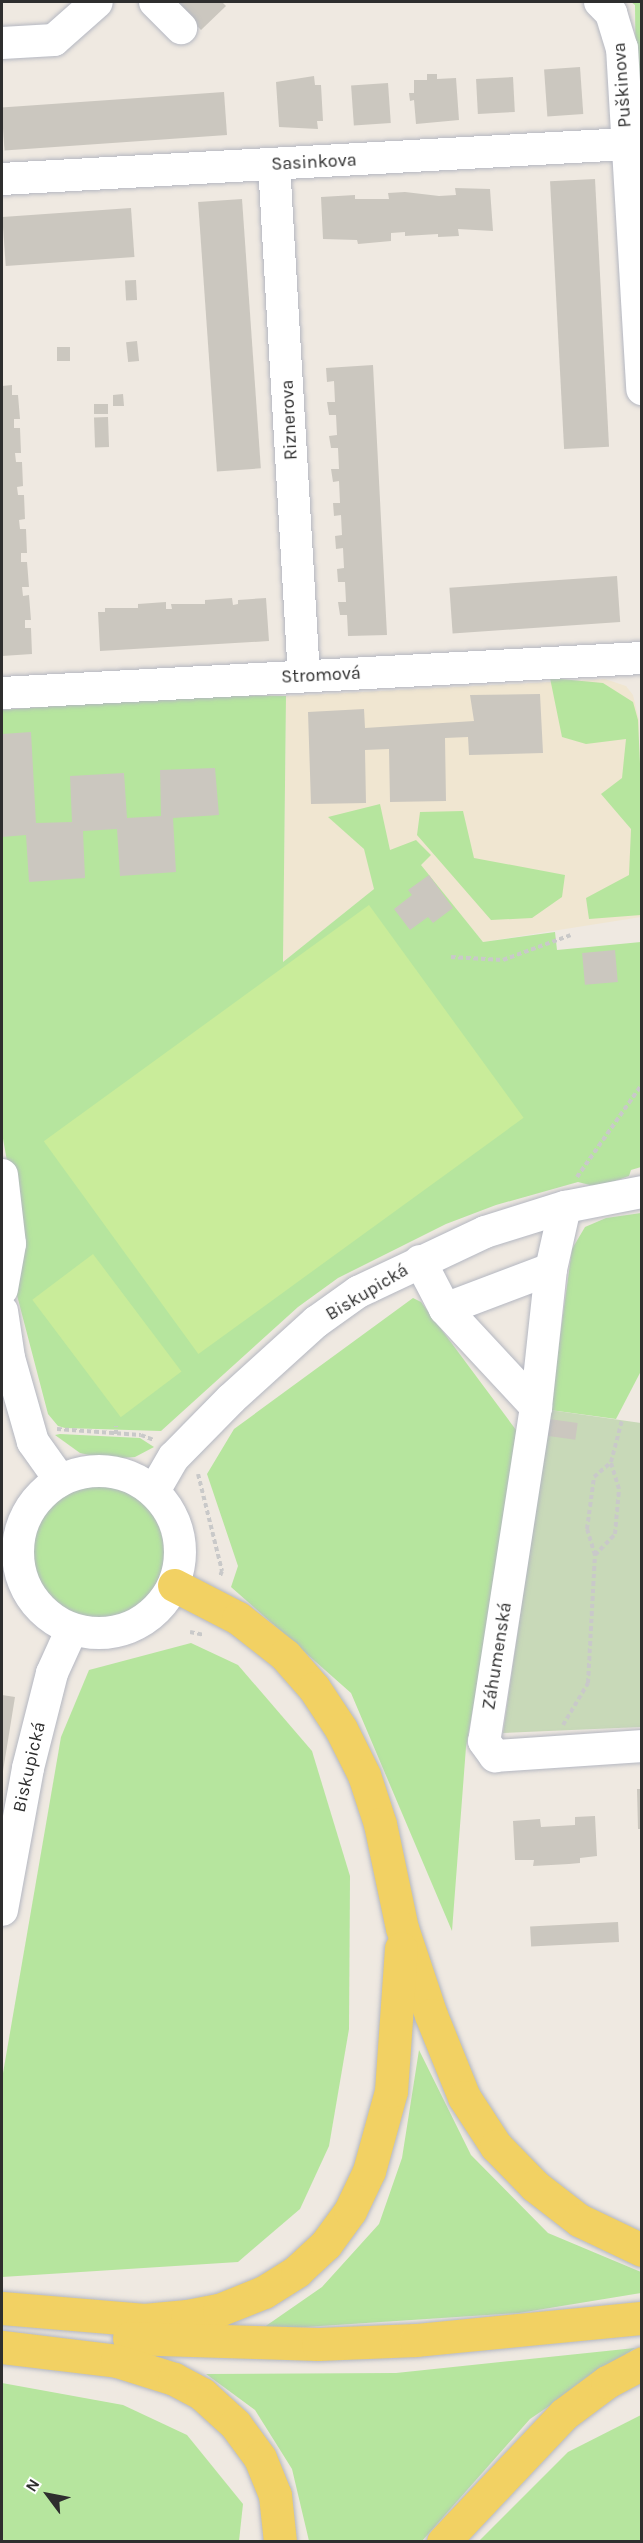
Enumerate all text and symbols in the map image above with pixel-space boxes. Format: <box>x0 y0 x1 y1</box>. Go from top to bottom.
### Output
street label: Puškinova <box>608 42 636 128</box>
street label: Sasinkova <box>271 149 357 175</box>
street label: Riznerova <box>276 379 302 461</box>
street label: Stromová <box>281 662 361 688</box>
street label: Biskupická <box>322 1259 412 1325</box>
street label: Záhumenská <box>478 1601 516 1711</box>
street label: Biskupická <box>8 1720 50 1814</box>
north arrow <box>18 2465 78 2525</box>
text: N <box>21 2475 43 2495</box>

